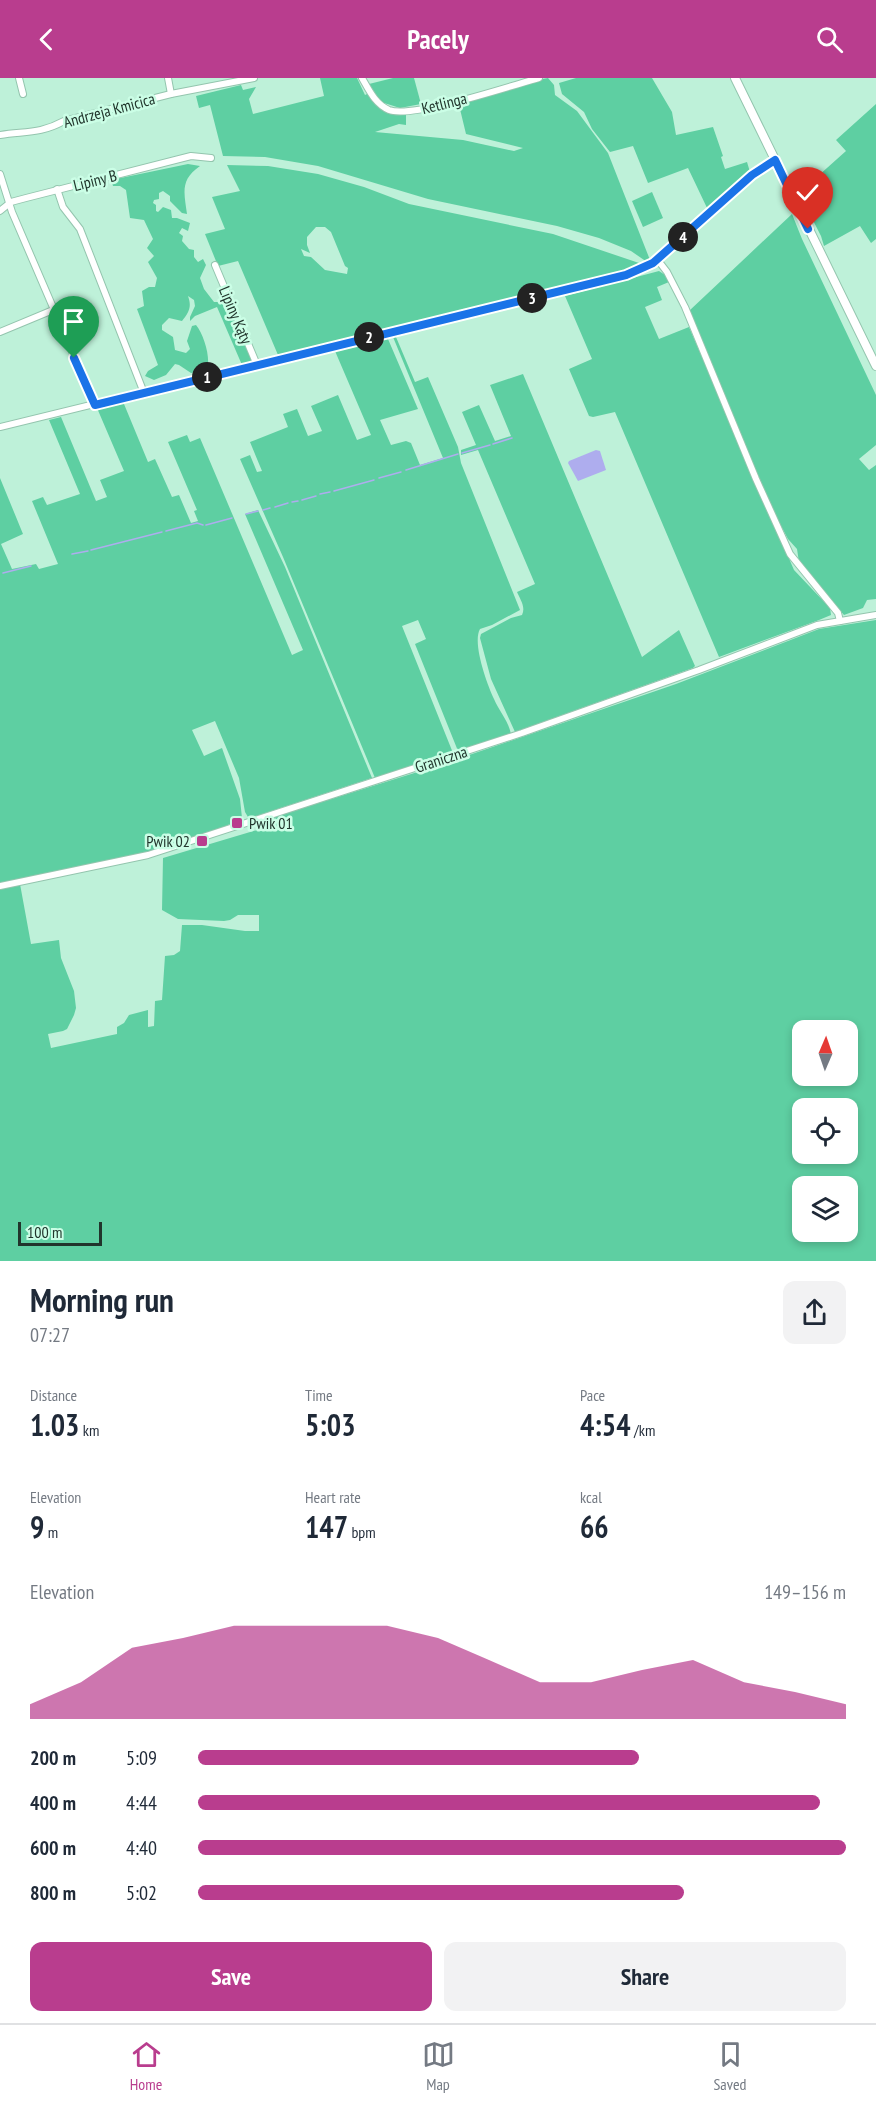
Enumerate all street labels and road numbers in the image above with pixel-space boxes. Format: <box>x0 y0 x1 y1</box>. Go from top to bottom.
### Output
street label: Andrzeja Kmicica <box>61 88 157 132</box>
street label: Ketlinga <box>419 88 469 118</box>
street label: Lipiny B <box>71 165 119 195</box>
street label: Lipiny Kąty <box>215 283 257 347</box>
street label: Graniczna <box>412 741 470 777</box>

